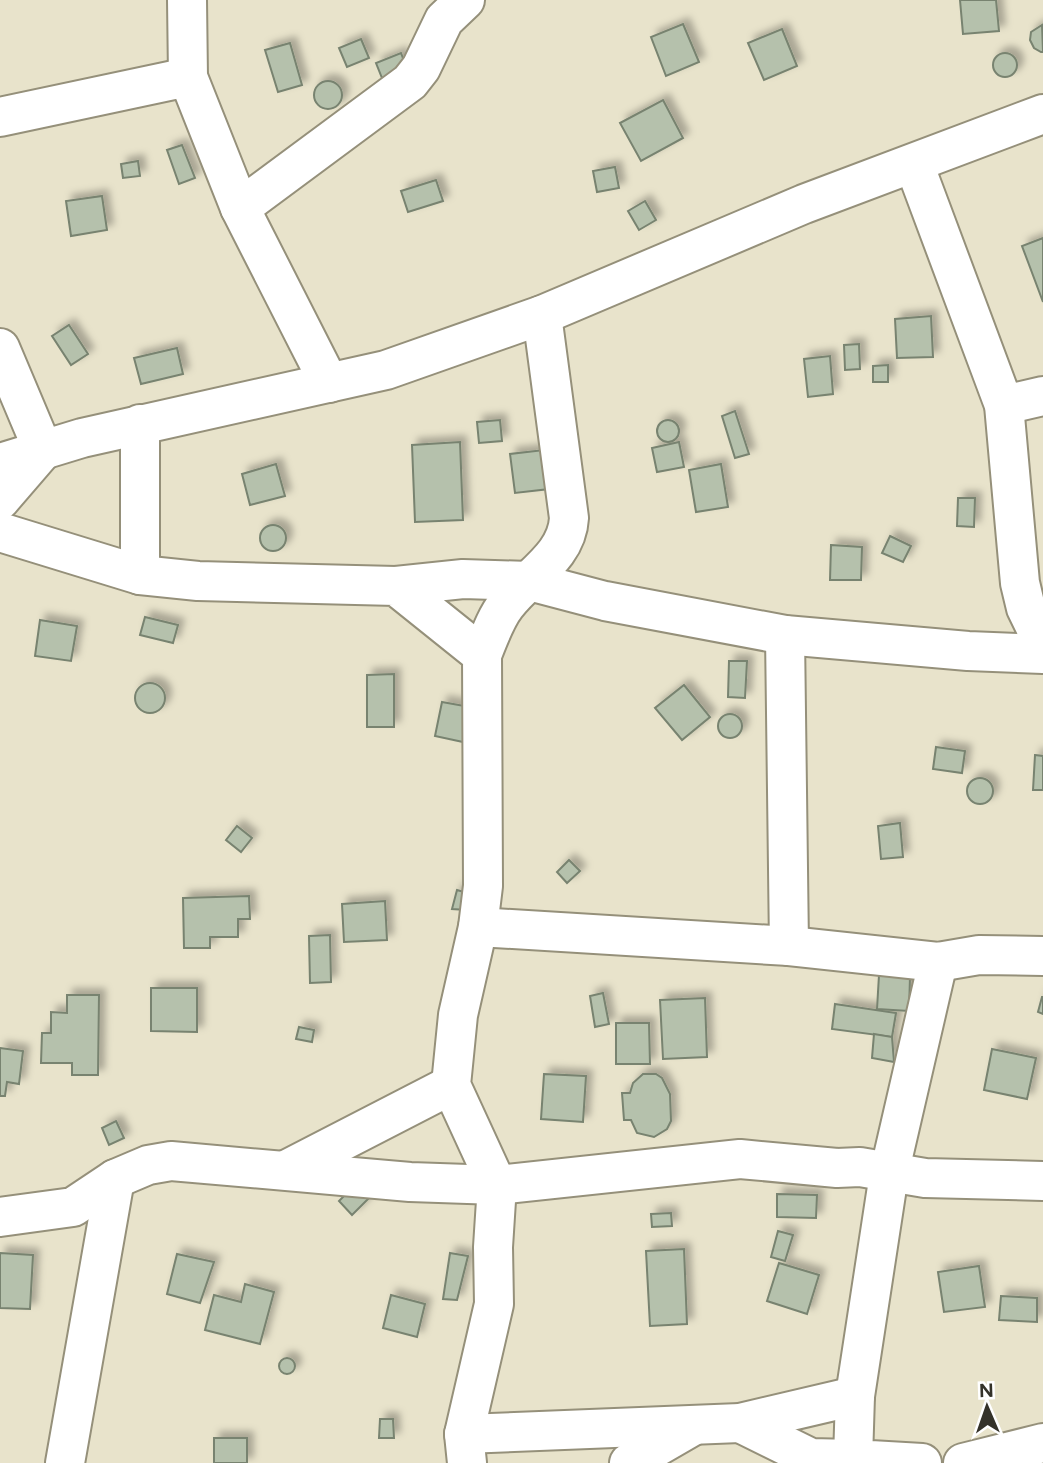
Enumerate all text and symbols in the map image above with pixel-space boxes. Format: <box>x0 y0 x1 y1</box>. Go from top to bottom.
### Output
north arrow <box>952 1372 1022 1442</box>
text: N <box>979 1379 994 1402</box>

